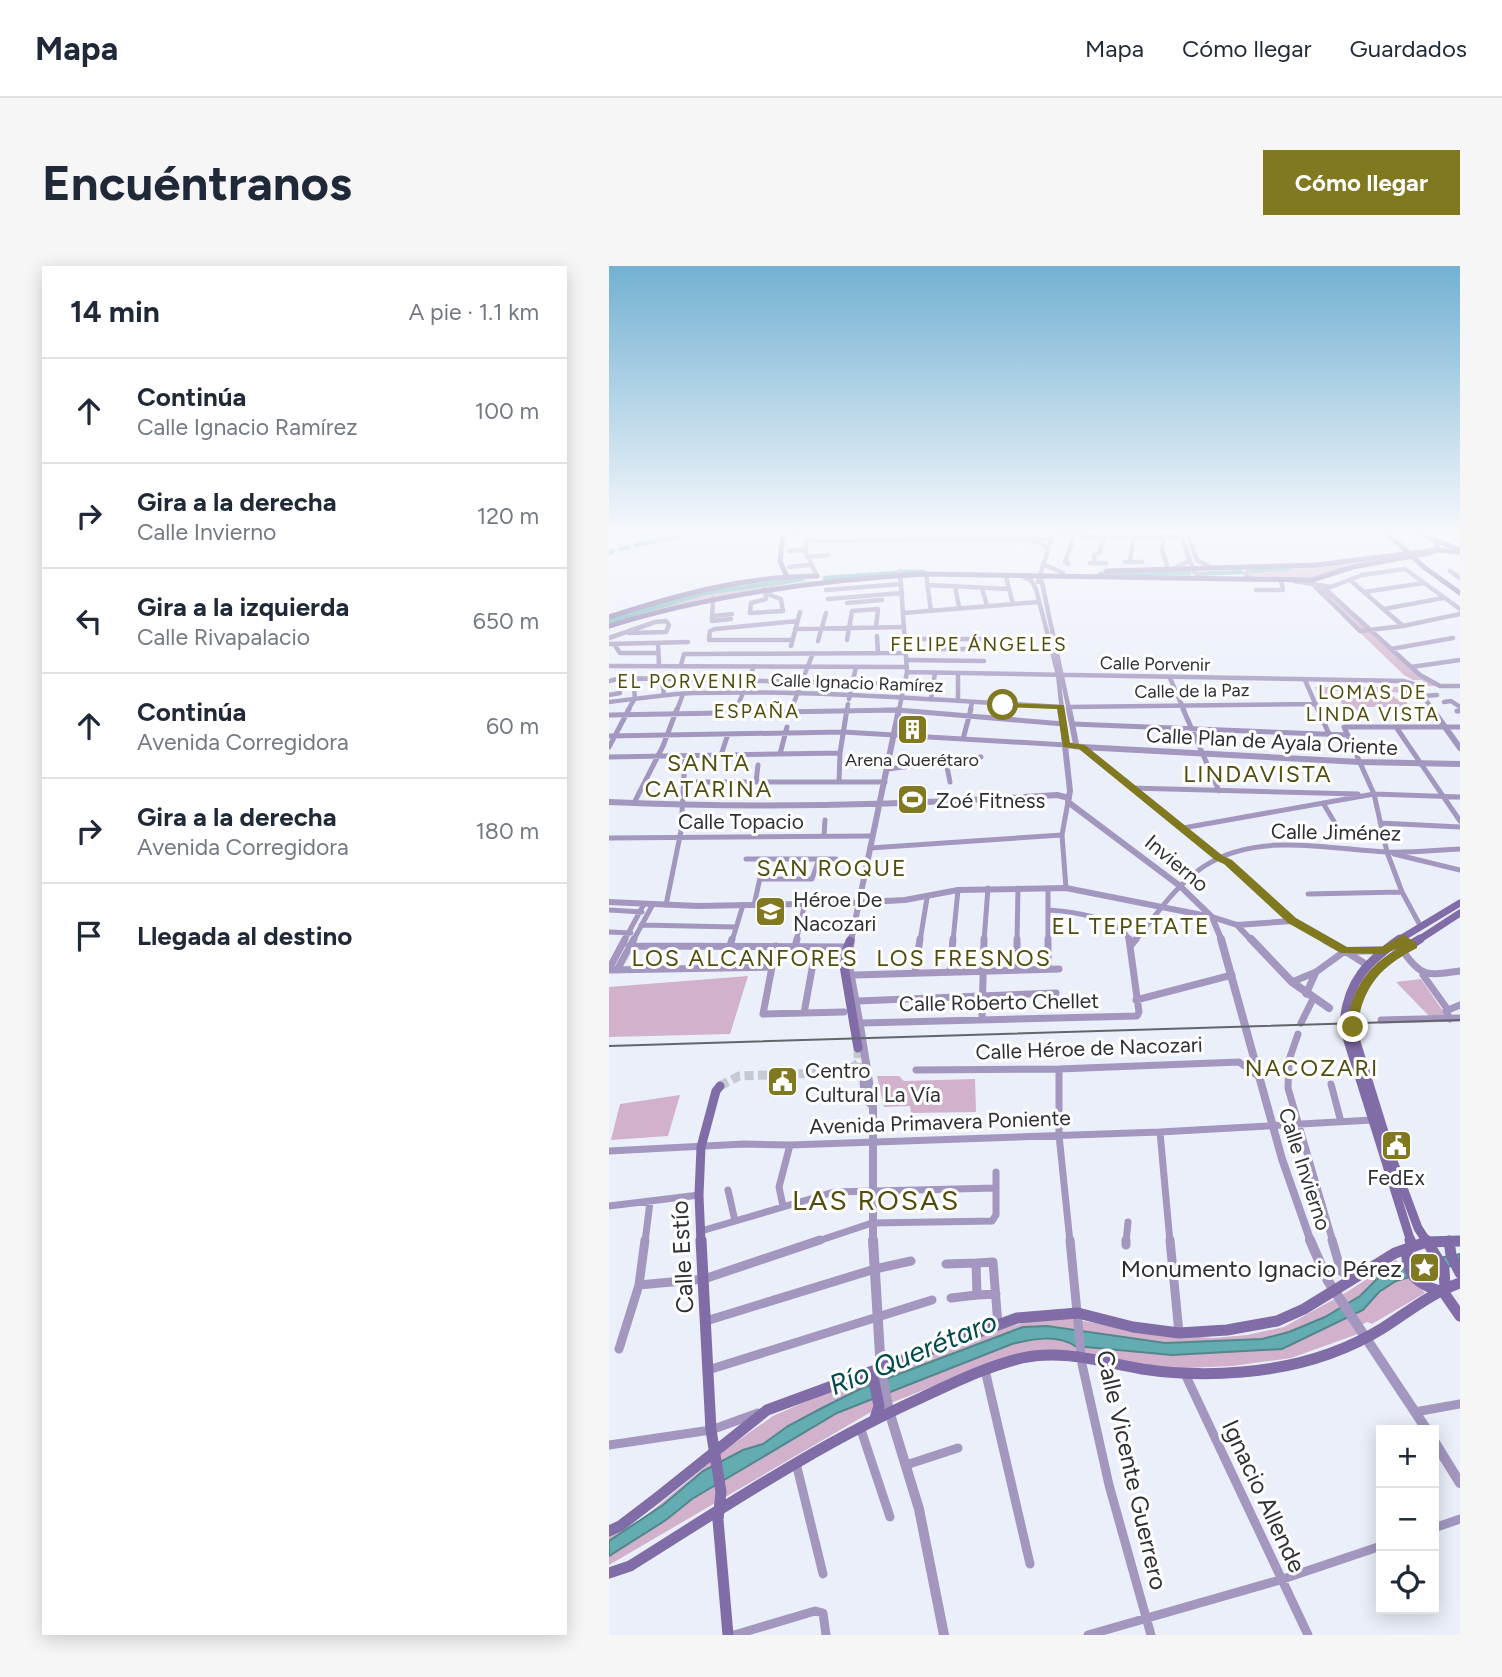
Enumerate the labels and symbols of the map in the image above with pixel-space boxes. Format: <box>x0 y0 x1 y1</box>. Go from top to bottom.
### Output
district label: FELIPE ÁNGELES <box>890 633 1068 656</box>
street label: Calle Porvenir <box>1100 652 1210 676</box>
street label: Calle Ignacio Ramírez <box>770 669 944 697</box>
district label: EL PORVENIR <box>617 670 759 693</box>
street label: Calle de la Paz <box>1134 679 1250 703</box>
district label: LOMAS DE LINDA VISTA <box>1306 681 1440 726</box>
route start <box>987 689 1018 720</box>
district label: ESPAÑA <box>714 700 800 723</box>
building icon: Arena Querétaro <box>895 712 929 746</box>
street label: Calle Plan de Ayala Oriente <box>1146 722 1398 760</box>
district label: SANTA CATARINA <box>645 749 773 803</box>
place label: Arena Querétaro <box>845 749 979 771</box>
district label: LINDAVISTA <box>1183 760 1333 788</box>
sports icon: Zoé Fitness <box>896 783 930 817</box>
place label: Zoé Fitness <box>936 788 1045 813</box>
street label: Calle Topacio <box>678 809 804 834</box>
street label: Calle Jiménez <box>1271 818 1401 846</box>
street label: Invierno <box>1140 829 1214 897</box>
district label: SAN ROQUE <box>756 854 908 882</box>
place label: Héroe De Nacozari <box>793 887 882 936</box>
school or university icon: Héroe De Nacozari <box>753 894 787 928</box>
district label: EL TEPETATE <box>1051 912 1211 940</box>
district label: LOS ALCANFORES <box>631 944 859 972</box>
district label: LOS FRESNOS <box>876 944 1052 972</box>
street label: Calle Roberto Chellet <box>899 988 1099 1016</box>
route end <box>1337 1011 1368 1042</box>
street label: Calle Héroe de Nacozari <box>975 1032 1203 1064</box>
district label: NACOZARI <box>1245 1054 1379 1082</box>
place label: Centro Cultural La Vía <box>805 1058 941 1107</box>
public building icon: Centro Cultural La Vía <box>765 1065 799 1099</box>
street label: Avenida Primavera Poniente <box>809 1105 1071 1139</box>
street label: Calle Invierno <box>1273 1105 1337 1233</box>
public building icon: FedEx <box>1379 1128 1413 1162</box>
place label: FedEx <box>1367 1165 1425 1190</box>
district label: LAS ROSAS <box>792 1183 960 1217</box>
street label: Calle Estío <box>665 1200 699 1314</box>
place icon: Monumento Ignacio Pérez <box>1408 1251 1442 1285</box>
place label: Monumento Ignacio Pérez <box>1121 1254 1402 1283</box>
water label: Río Querétaro <box>824 1304 1002 1402</box>
street label: Calle Vicente Guerrero <box>1090 1347 1174 1593</box>
street label: Ignacio Allende <box>1216 1415 1312 1577</box>

